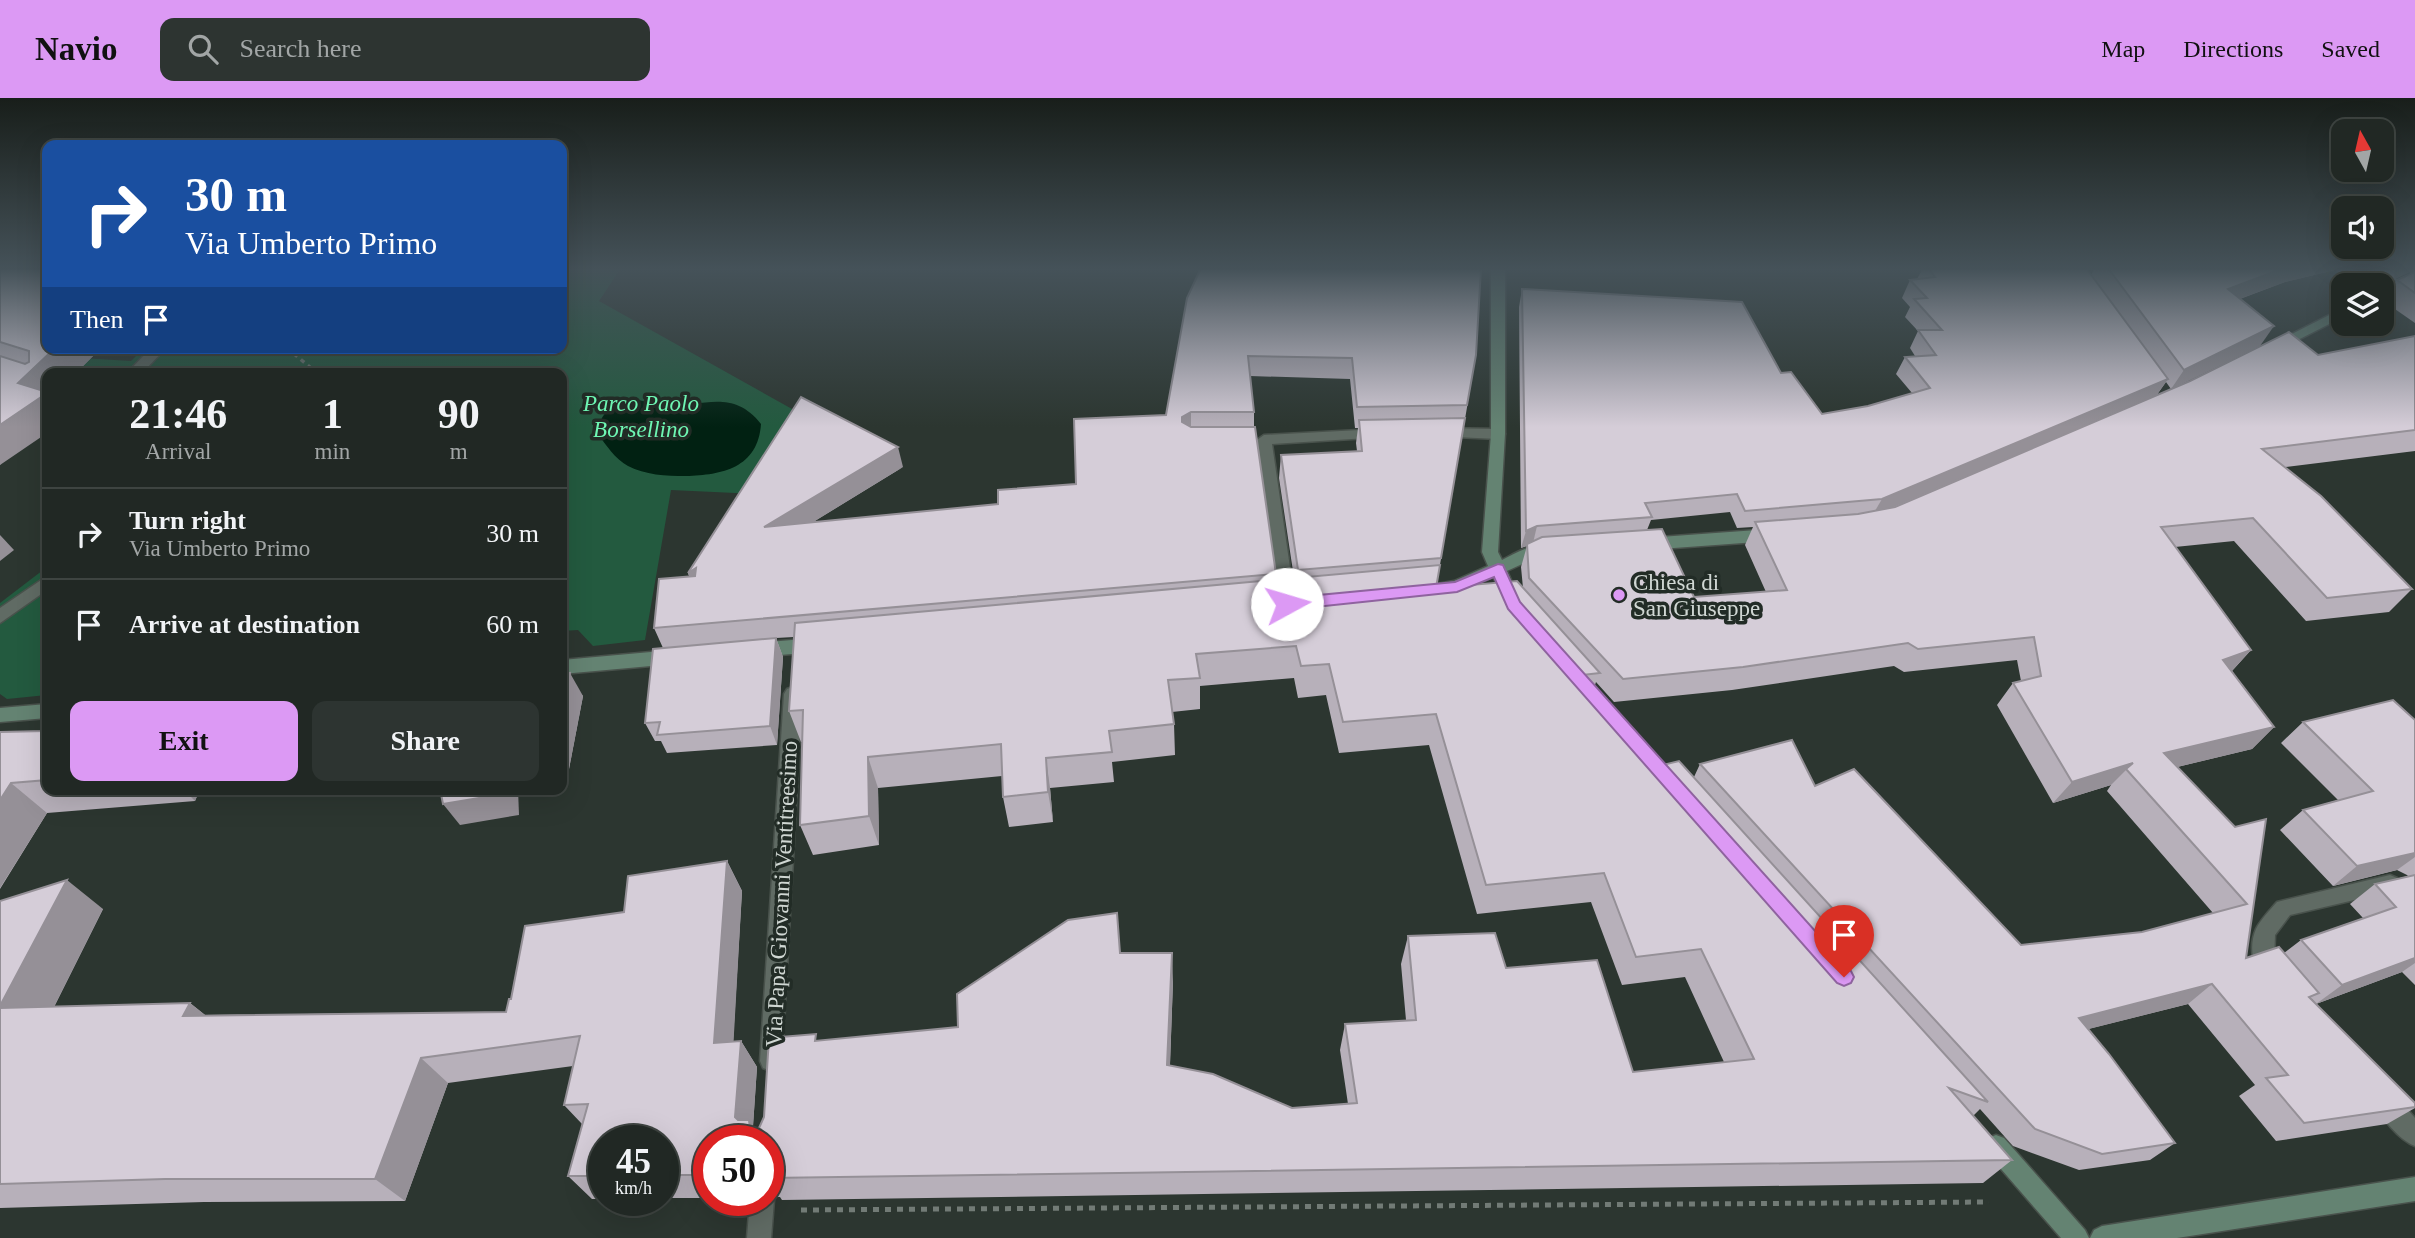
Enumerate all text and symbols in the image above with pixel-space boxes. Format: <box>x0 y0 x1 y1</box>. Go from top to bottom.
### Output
search box <box>160 18 650 81</box>
icon: search <box>184 30 222 68</box>
text: Navio <box>35 31 118 67</box>
text: Search here <box>240 34 361 63</box>
text: Map <box>2101 36 2145 62</box>
text: Directions <box>2183 36 2283 62</box>
text: Saved <box>2321 36 2380 62</box>
north arrow <box>2331 119 2394 182</box>
map controls <box>2331 119 2394 336</box>
text: 30 m <box>185 167 287 222</box>
icon: right <box>70 168 161 259</box>
button: sound <box>2331 196 2394 259</box>
text: Via Umberto Primo <box>185 225 437 261</box>
button: layers <box>2331 273 2394 336</box>
icon: arrive <box>137 301 175 339</box>
text: Then <box>70 305 123 334</box>
text: 21:46 <box>129 391 227 437</box>
text: 1 <box>322 391 343 437</box>
text: 90 <box>438 391 480 437</box>
park label: Parco Paolo Borsellino <box>582 391 699 442</box>
text: Arrival <box>145 439 212 464</box>
text: min <box>315 439 350 464</box>
text: m <box>450 439 468 464</box>
text: Turn right <box>129 506 246 535</box>
icon: right <box>70 515 108 553</box>
text: 30 m <box>486 519 539 548</box>
text: Via Umberto Primo <box>129 536 310 561</box>
position arrow <box>1250 567 1324 641</box>
place label: Chiesa di San Giuseppe <box>1633 570 1760 621</box>
marker: Chiesa di San Giuseppe <box>1611 587 1627 603</box>
icon: arrive <box>70 606 108 644</box>
text: Arrive at destination <box>129 610 360 639</box>
text: 60 m <box>486 610 539 639</box>
button: Exit <box>70 701 298 781</box>
button: Share <box>312 701 539 781</box>
street label: Via Papa Giovanni Ventitreesimo <box>761 740 802 1048</box>
pin <box>1814 905 1874 977</box>
icon: arrive <box>1825 916 1863 954</box>
speed limit sign: 50 <box>693 1125 784 1216</box>
text: 45 <box>616 1142 651 1181</box>
text: km/h <box>615 1178 652 1198</box>

